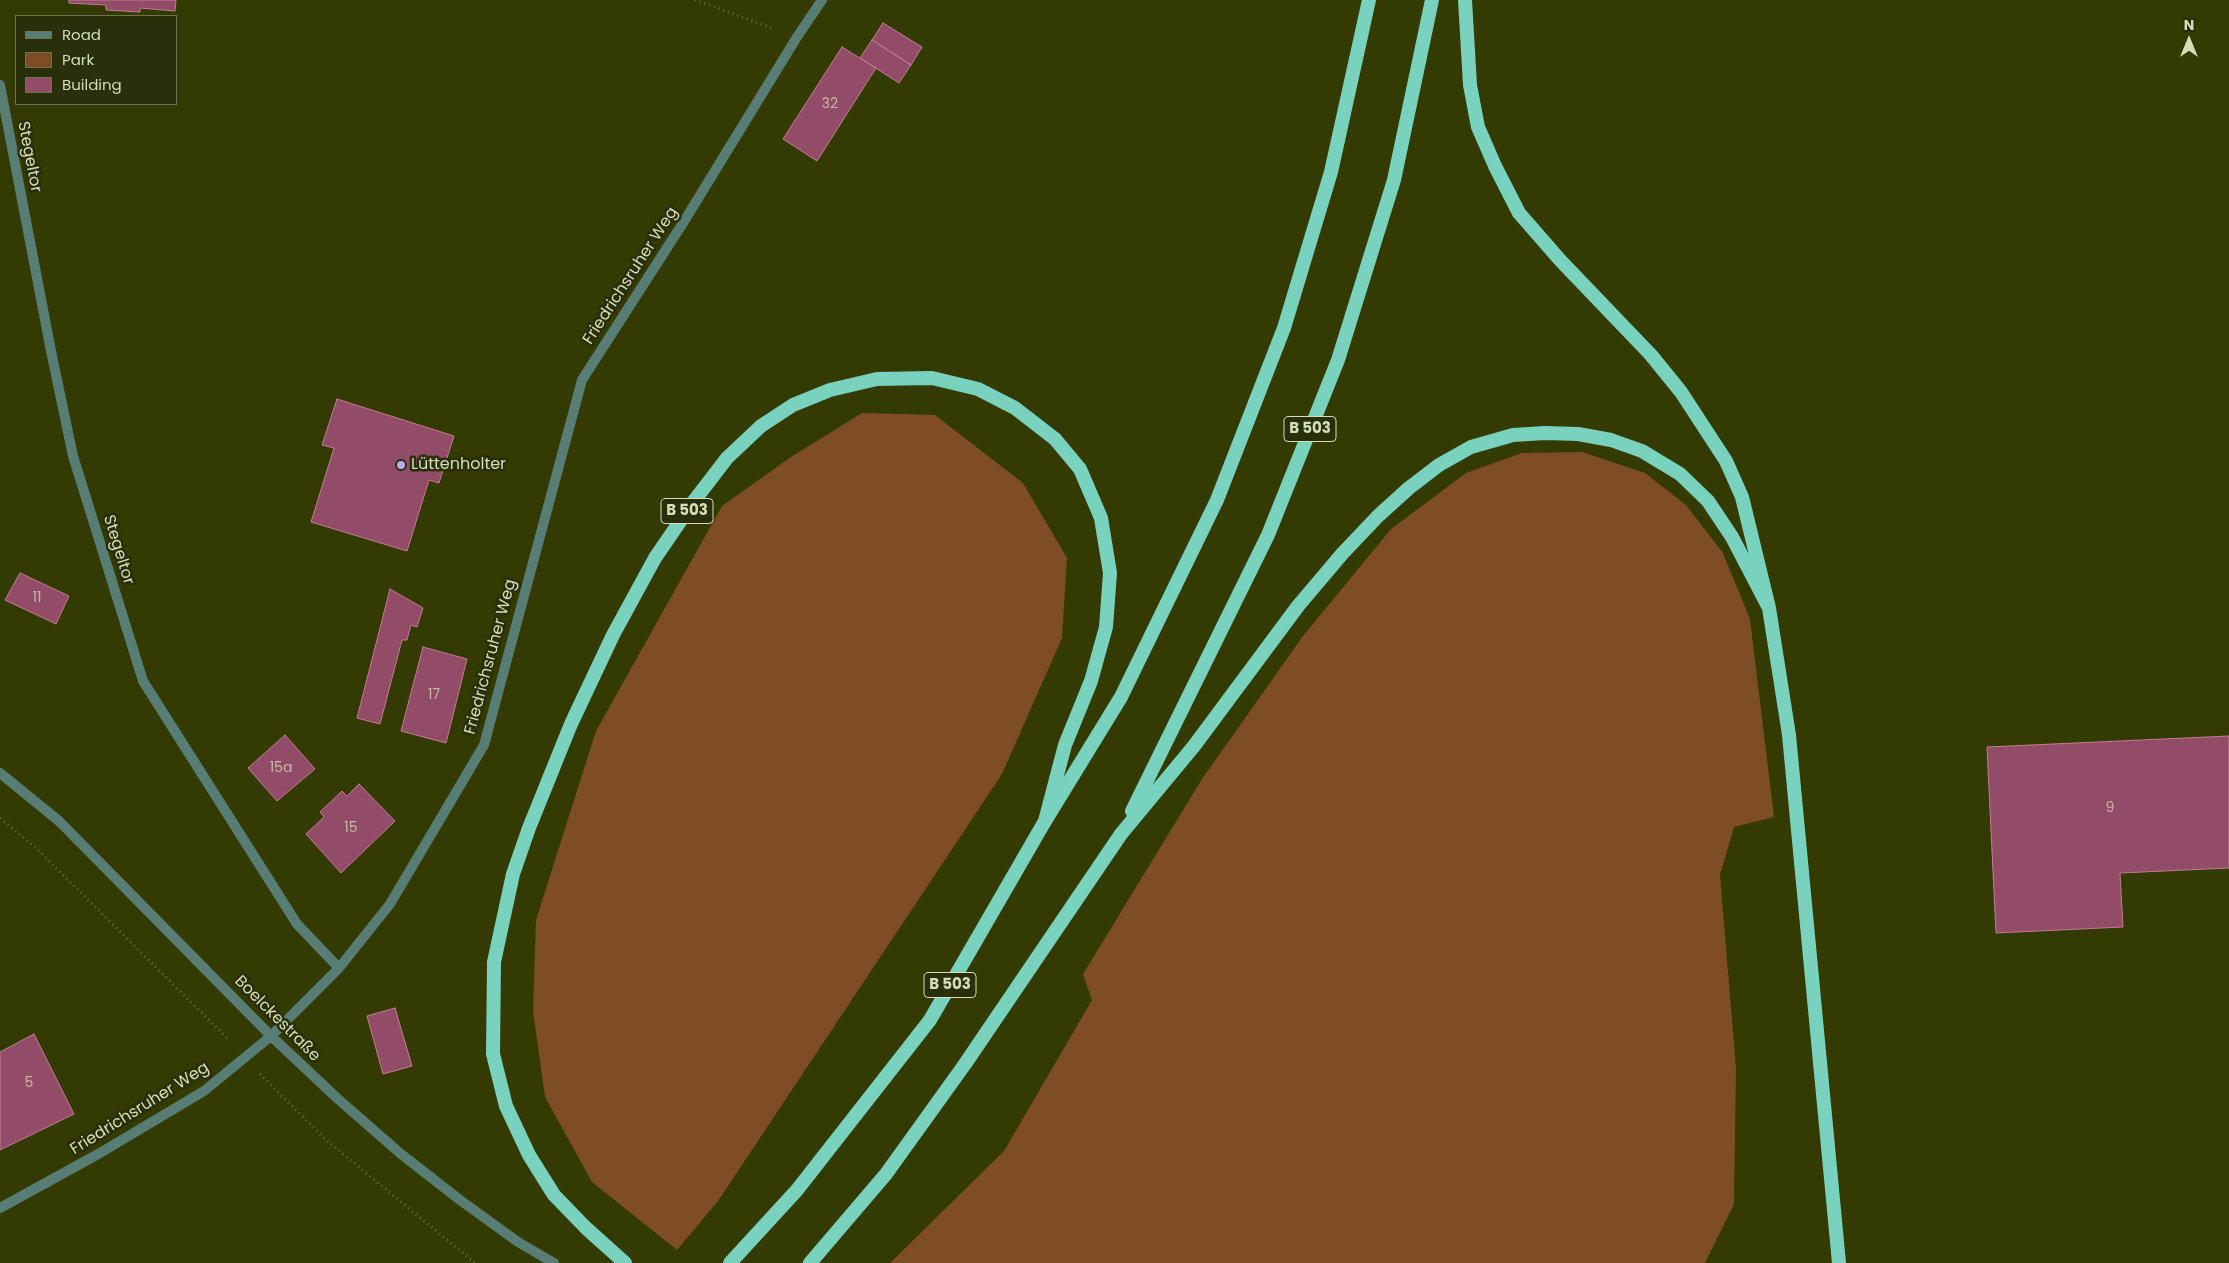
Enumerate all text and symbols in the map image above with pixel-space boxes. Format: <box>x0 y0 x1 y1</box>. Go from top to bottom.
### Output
legend <box>15 15 178 105</box>
north arrow <box>2164 15 2214 65</box>
text: N <box>2184 15 2194 35</box>
text: Road <box>62 24 101 45</box>
text: Park <box>62 49 94 70</box>
text: Building <box>62 74 122 95</box>
house number: 32 <box>822 96 838 112</box>
street label: Stegeltor <box>13 120 45 194</box>
street label: Friedrichsruher Weg <box>579 204 683 348</box>
road number: B 503 <box>1284 416 1336 442</box>
place label: Lüttenholter <box>411 455 506 475</box>
marker: Lüttenholter <box>395 459 407 471</box>
road number: B 503 <box>661 498 713 524</box>
street label: Stegeltor <box>98 513 138 587</box>
street label: Friedrichsruher Weg <box>461 577 521 737</box>
house number: 11 <box>33 590 41 606</box>
house number: 17 <box>428 687 440 703</box>
house number: 15a <box>270 760 292 776</box>
house number: 9 <box>2106 800 2114 816</box>
house number: 15 <box>344 820 358 836</box>
street label: Boelckestraße <box>230 972 324 1066</box>
road number: B 503 <box>924 972 976 998</box>
street label: Friedrichsruher Weg <box>67 1058 213 1160</box>
house number: 5 <box>25 1075 33 1091</box>

